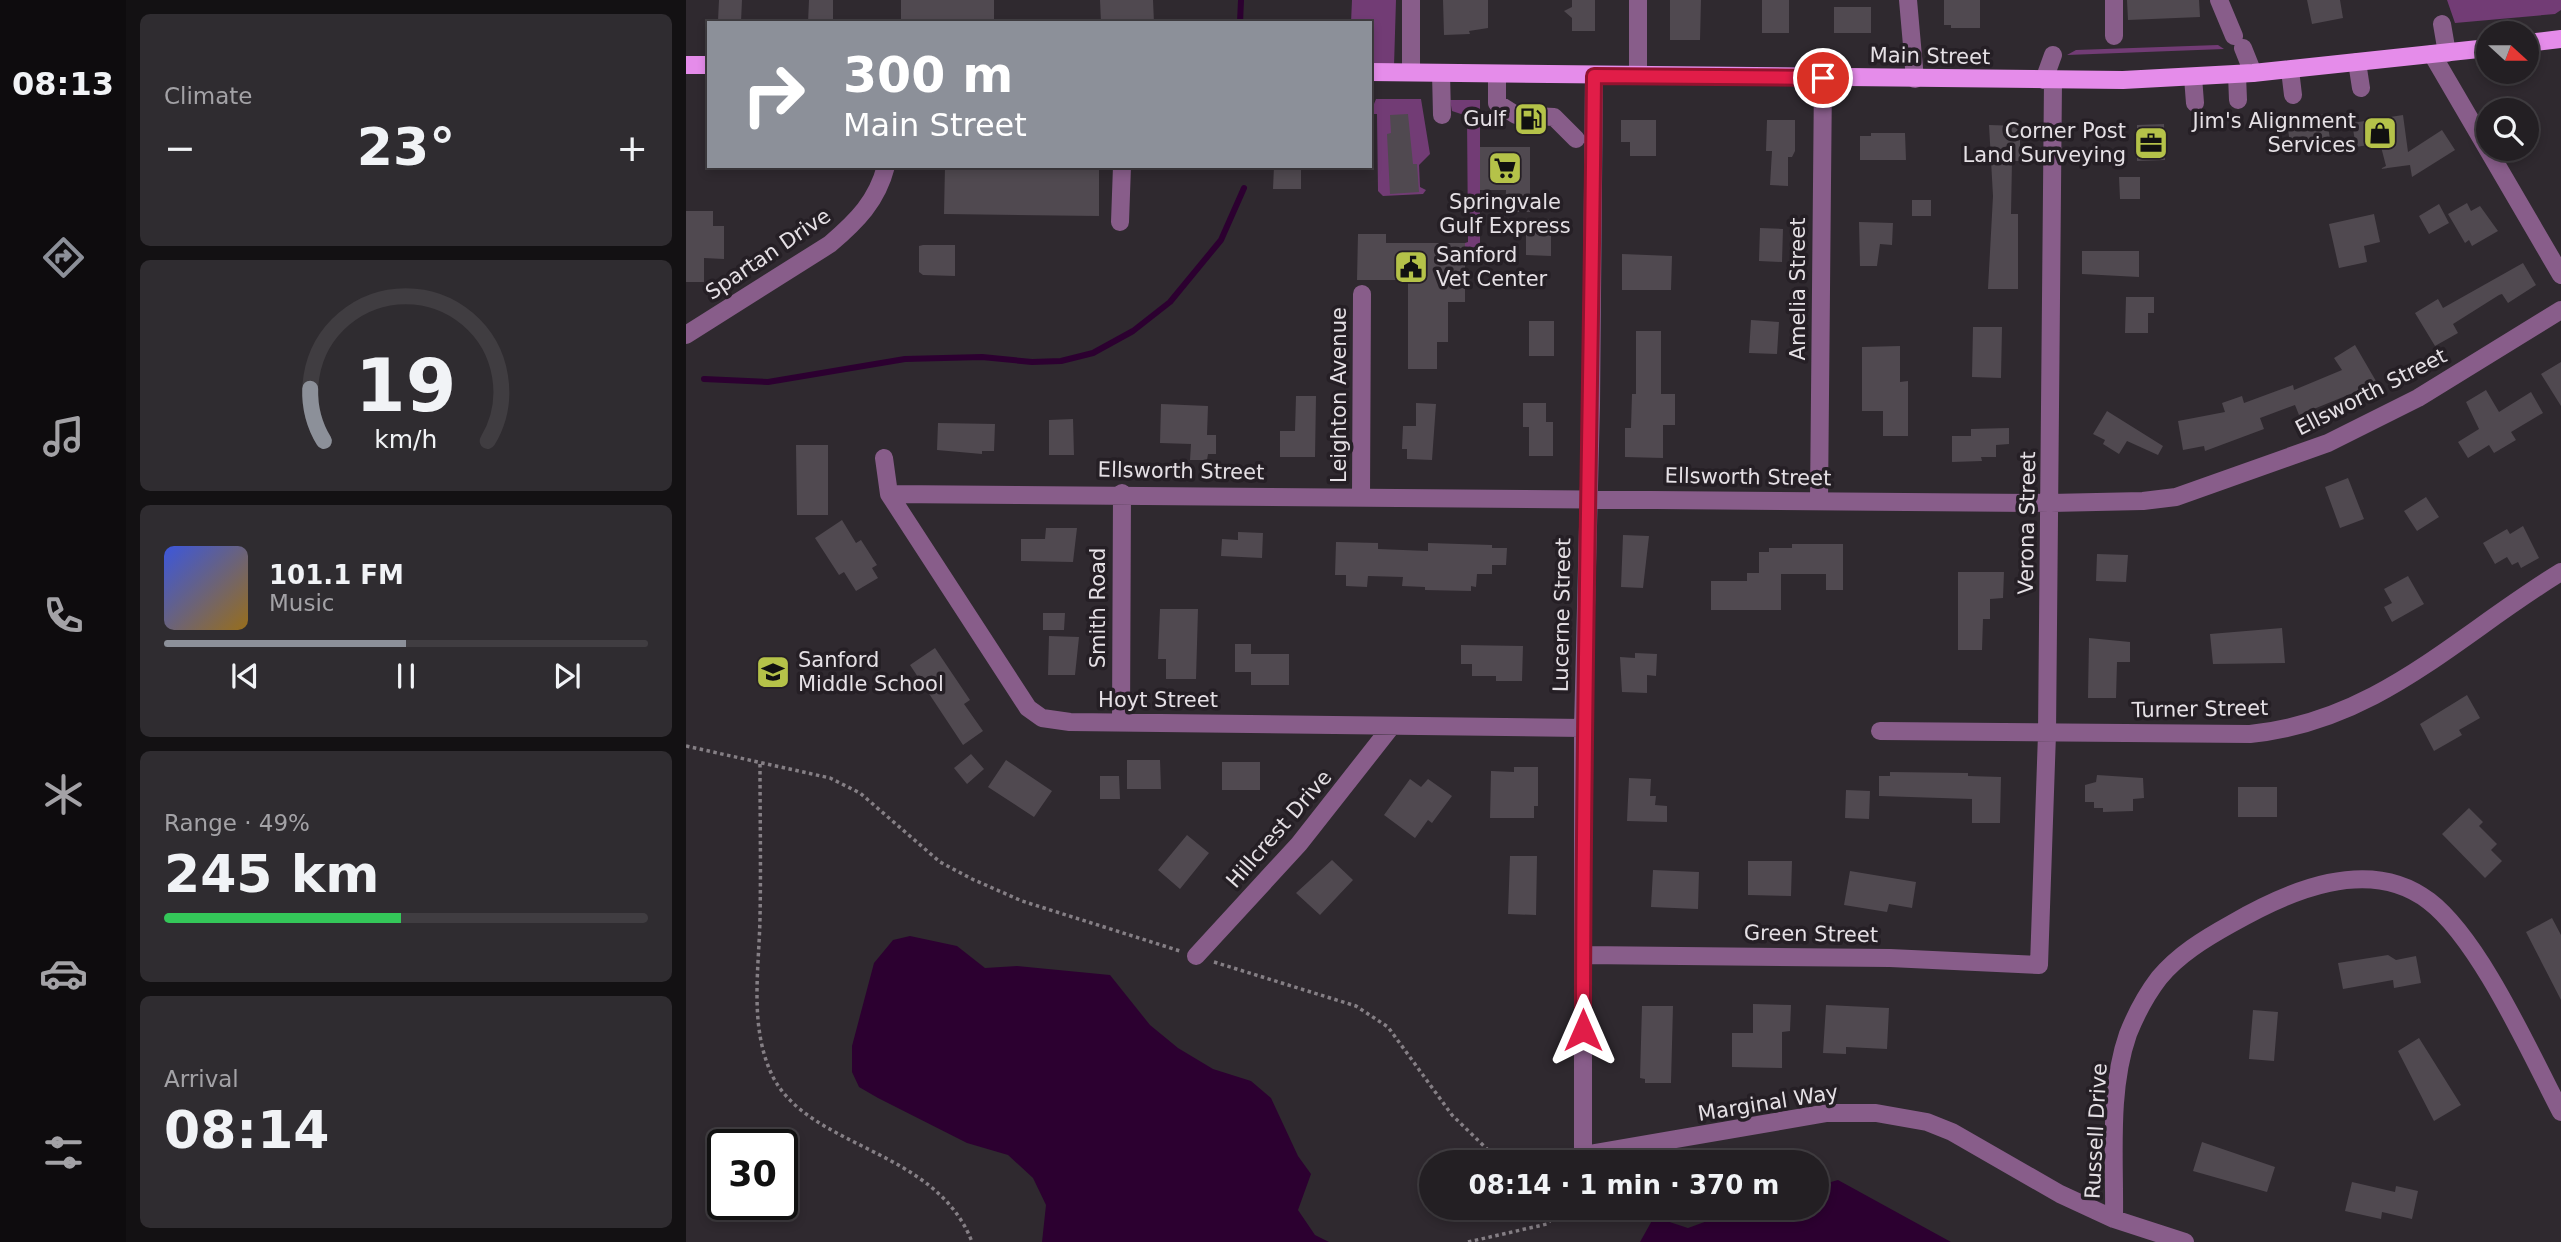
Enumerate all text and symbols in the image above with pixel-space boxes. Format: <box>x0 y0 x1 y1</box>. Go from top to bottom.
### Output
north arrow <box>2476 21 2539 84</box>
map controls <box>2476 21 2539 161</box>
street label: Main Street <box>1869 43 1991 69</box>
text: 300 m <box>843 47 1013 104</box>
pin <box>1793 48 1853 108</box>
icon: right <box>728 49 819 140</box>
icon: arrive <box>1804 59 1842 97</box>
text: 08:13 <box>12 65 114 103</box>
text: Climate <box>164 83 253 109</box>
button: search <box>2476 98 2539 161</box>
fuel station icon: Gulf <box>1512 100 1550 138</box>
text: Main Street <box>843 106 1027 144</box>
place label: Gulf <box>1463 107 1507 131</box>
place label: Jim's Alignment Services <box>2191 109 2356 157</box>
shop icon: Jim's Alignment Services <box>2361 114 2399 152</box>
text: 23° <box>357 117 455 177</box>
place label: Corner Post Land Surveying <box>1963 119 2126 167</box>
office icon: Corner Post Land Surveying <box>2132 124 2170 162</box>
text: − <box>164 126 196 170</box>
text: + <box>616 126 648 170</box>
supermarket icon: Springvale Gulf Express <box>1486 149 1524 187</box>
place label: Springvale Gulf Express <box>1439 190 1571 238</box>
street label: Spartan Drive <box>701 203 835 305</box>
street label: Amelia Street <box>1786 218 1810 360</box>
icon: directions <box>39 233 88 282</box>
place label: Sanford Vet Center <box>1436 243 1548 291</box>
public building icon: Sanford Vet Center <box>1392 248 1430 286</box>
street label: Leighton Avenue <box>1327 307 1351 483</box>
street label: Ellsworth Street <box>2291 343 2451 441</box>
text: 19 <box>355 344 457 429</box>
icon: music <box>39 412 88 461</box>
text: km/h <box>374 425 438 454</box>
street label: Verona Street <box>2014 451 2040 595</box>
street label: Ellsworth Street <box>1098 458 1264 484</box>
street label: Ellsworth Street <box>1665 464 1831 490</box>
street label: Lucerne Street <box>1549 538 1575 692</box>
street label: Smith Road <box>1086 548 1110 668</box>
text: 101.1 FM <box>269 560 404 590</box>
text: Music <box>269 590 334 616</box>
icon: phone <box>39 591 88 640</box>
place label: Sanford Middle School <box>798 648 944 696</box>
school or university icon: Sanford Middle School <box>754 653 792 691</box>
icon: previous <box>226 657 264 695</box>
icon: pause <box>387 657 425 695</box>
icon: next <box>548 657 586 695</box>
street label: Hoyt Street <box>1098 688 1218 712</box>
street label: Turner Street <box>2131 696 2268 722</box>
street label: Hillcrest Drive <box>1221 765 1337 893</box>
icon: climate <box>39 770 88 819</box>
text: Range · 49% <box>164 810 310 836</box>
text: 245 km <box>164 844 379 904</box>
street label: Green Street <box>1744 921 1878 947</box>
icon: car <box>39 949 88 998</box>
position arrow <box>1546 993 1620 1067</box>
street label: Russell Drive <box>2080 1062 2112 1200</box>
text: Arrival <box>164 1066 239 1092</box>
street label: Marginal Way <box>1696 1080 1840 1126</box>
text: 08:14 <box>164 1100 330 1160</box>
icon: filters <box>39 1128 88 1177</box>
speed limit sign: 30 <box>707 1129 798 1220</box>
text: 08:14 · 1 min · 370 m <box>1469 1170 1779 1200</box>

